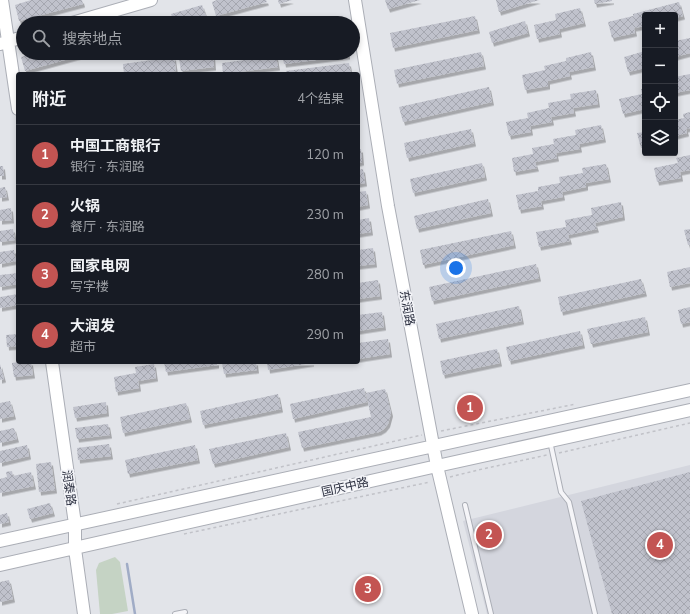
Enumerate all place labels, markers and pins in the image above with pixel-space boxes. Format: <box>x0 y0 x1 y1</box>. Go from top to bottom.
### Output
pin: 1 <box>457 393 483 423</box>
pin: 2 <box>476 520 502 550</box>
pin: 4 <box>647 530 673 560</box>
pin: 3 <box>355 574 381 604</box>

